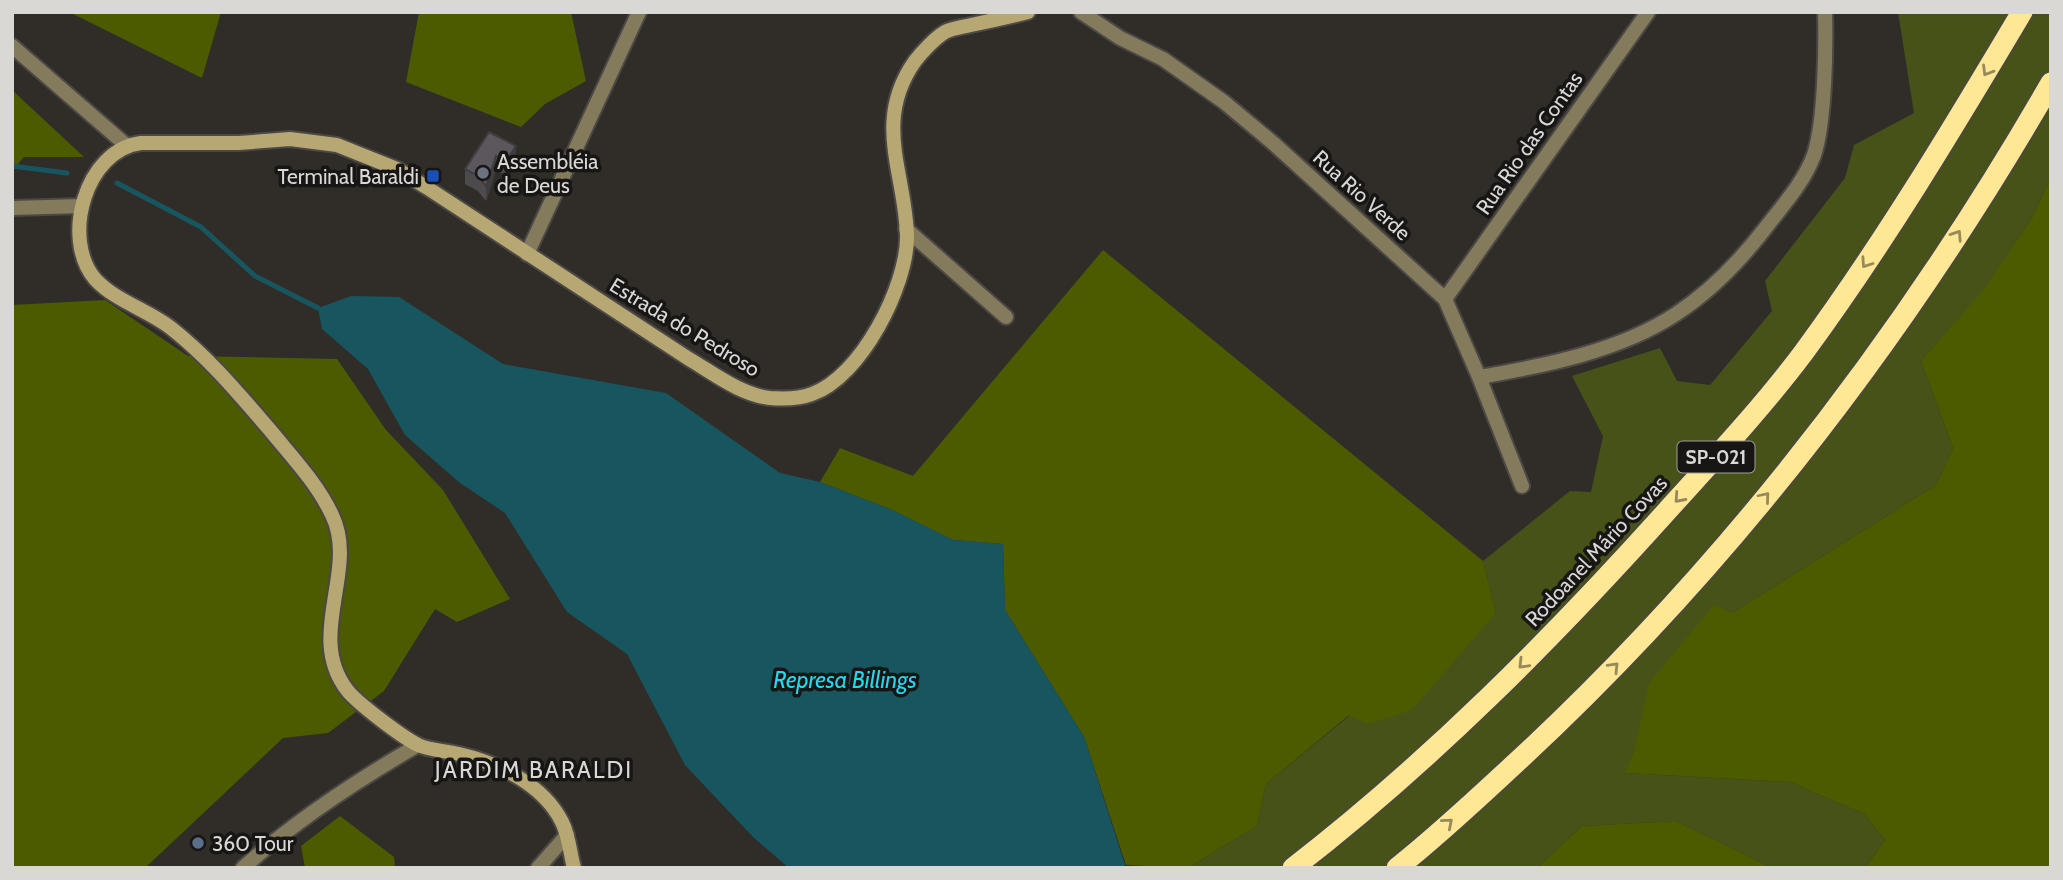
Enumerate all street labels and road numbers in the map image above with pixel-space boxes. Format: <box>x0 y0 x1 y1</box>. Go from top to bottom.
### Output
street label: Rua Rio das Contas <box>1471 67 1588 219</box>
street label: Rua Rio Verde <box>1308 145 1416 245</box>
street label: Estrada do Pedroso <box>605 272 765 382</box>
road number: SP-021 <box>1678 442 1754 472</box>
street label: Rodoanel Mário Covas <box>1520 470 1672 631</box>

